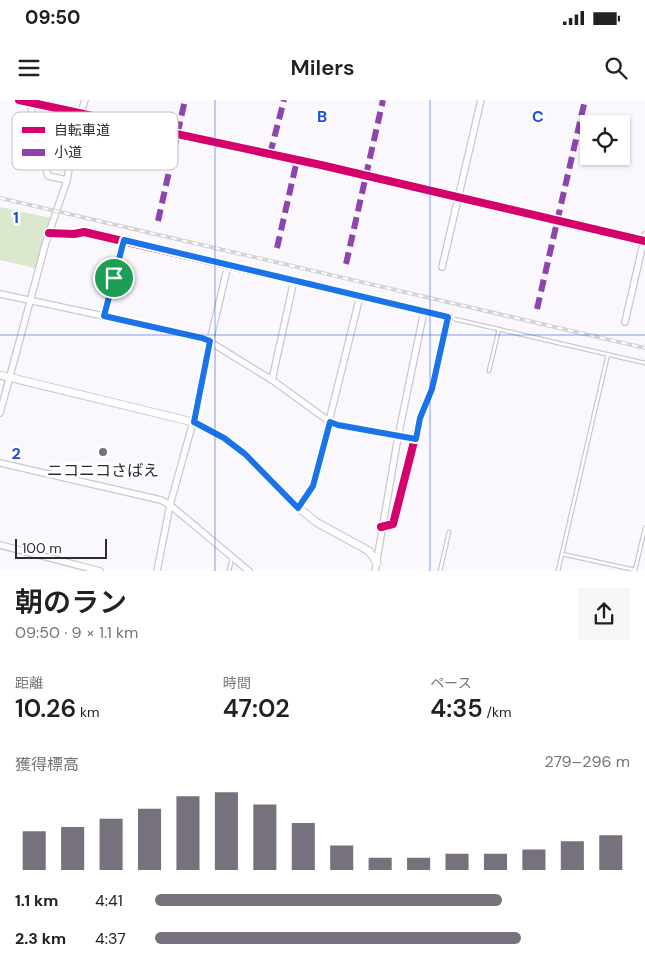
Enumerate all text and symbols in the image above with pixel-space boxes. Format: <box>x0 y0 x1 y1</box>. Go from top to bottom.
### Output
text: 09:50 <box>25 5 80 30</box>
text: Milers <box>291 53 354 82</box>
icon: menu <box>15 54 43 82</box>
icon: search <box>602 54 630 82</box>
text: B <box>317 106 327 127</box>
text: C <box>532 106 544 127</box>
legend <box>12 112 178 170</box>
map controls <box>580 115 630 165</box>
button: locate <box>580 115 630 165</box>
text: 自転車道 <box>54 121 110 139</box>
text: 小道 <box>54 143 82 161</box>
text: 1 <box>13 207 19 228</box>
pin <box>93 257 135 299</box>
icon: arrive <box>100 264 128 292</box>
text: 2 <box>11 443 21 464</box>
marker: ニコニコさばえ <box>97 446 109 458</box>
place label: ニコニコさばえ <box>47 460 159 481</box>
scale bar <box>15 536 108 559</box>
text: 100 m <box>22 539 62 557</box>
text: 朝のラン <box>15 584 127 621</box>
button: share <box>578 588 630 640</box>
text: 09:50 · 9 × 1.1 km <box>15 622 138 643</box>
text: 距離 <box>15 674 43 692</box>
text: 時間 <box>223 674 251 692</box>
text: ペース <box>430 674 472 692</box>
text: 10.26 <box>15 692 76 725</box>
text: 47:02 <box>223 692 290 725</box>
text: 4:35 <box>430 692 483 725</box>
text: km <box>76 703 100 721</box>
text: /km <box>483 703 511 721</box>
text: 279–296 m <box>545 751 630 772</box>
text: 獲得標高 <box>15 754 79 775</box>
text: 1.1 km <box>15 890 58 911</box>
text: 4:41 <box>95 890 123 911</box>
text: 2.3 km <box>15 928 66 949</box>
text: 4:37 <box>95 928 126 949</box>

